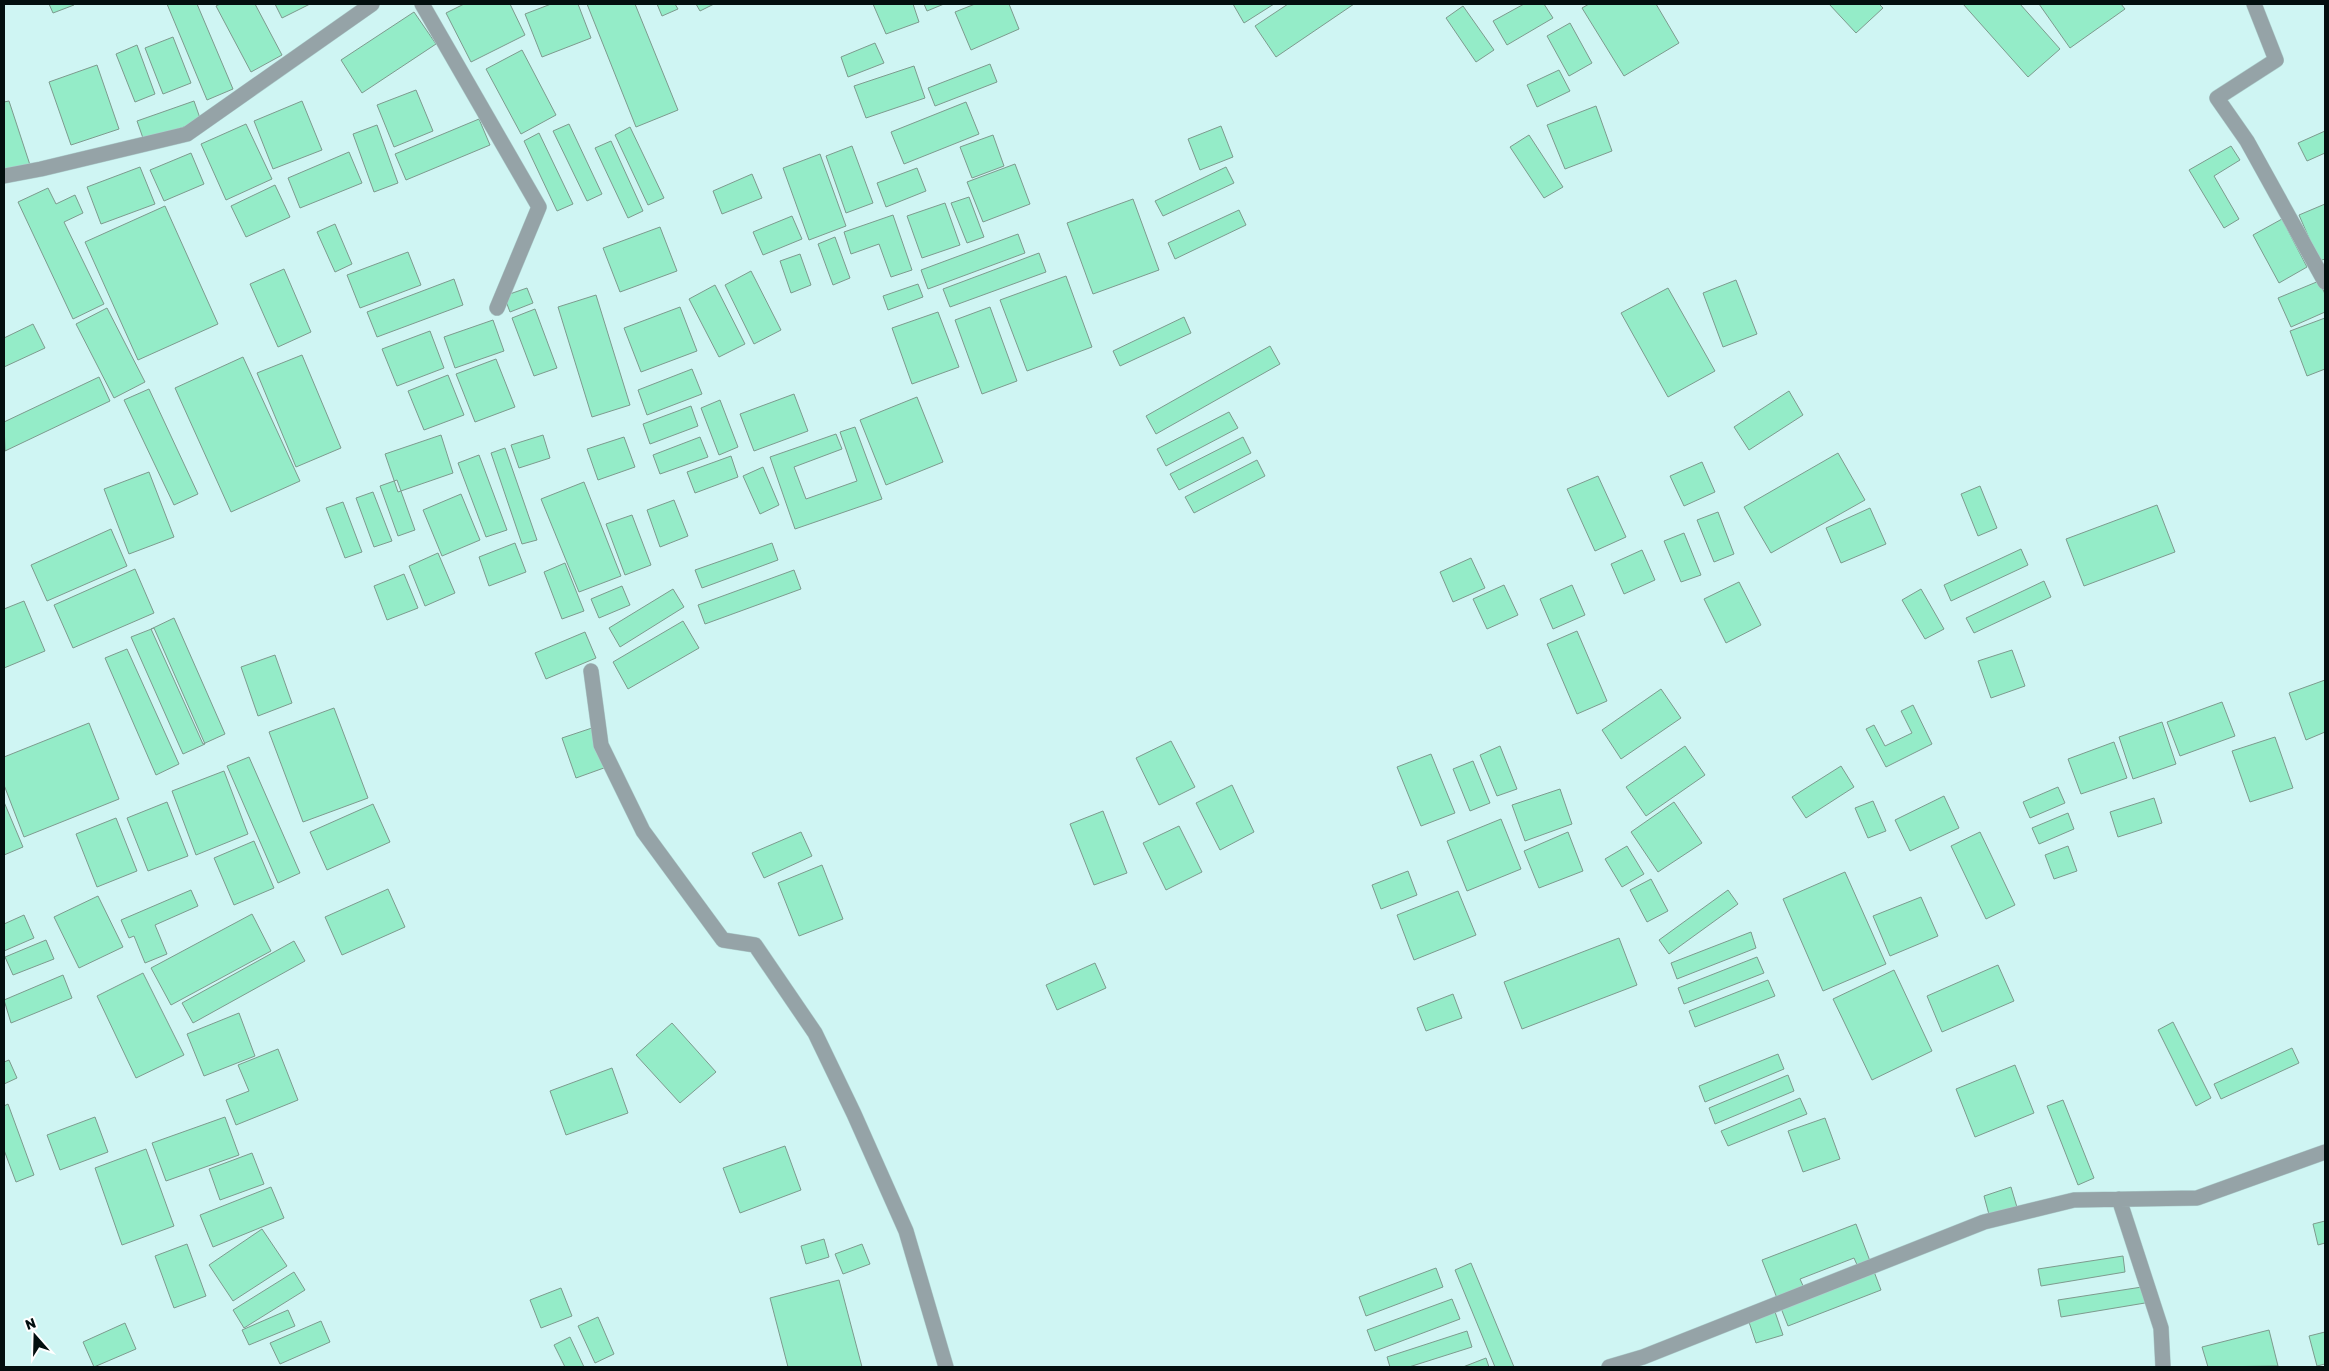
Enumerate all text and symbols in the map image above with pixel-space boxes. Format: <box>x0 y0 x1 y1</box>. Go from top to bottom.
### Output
north arrow <box>10 1311 60 1361</box>
text: N <box>23 1315 38 1334</box>

